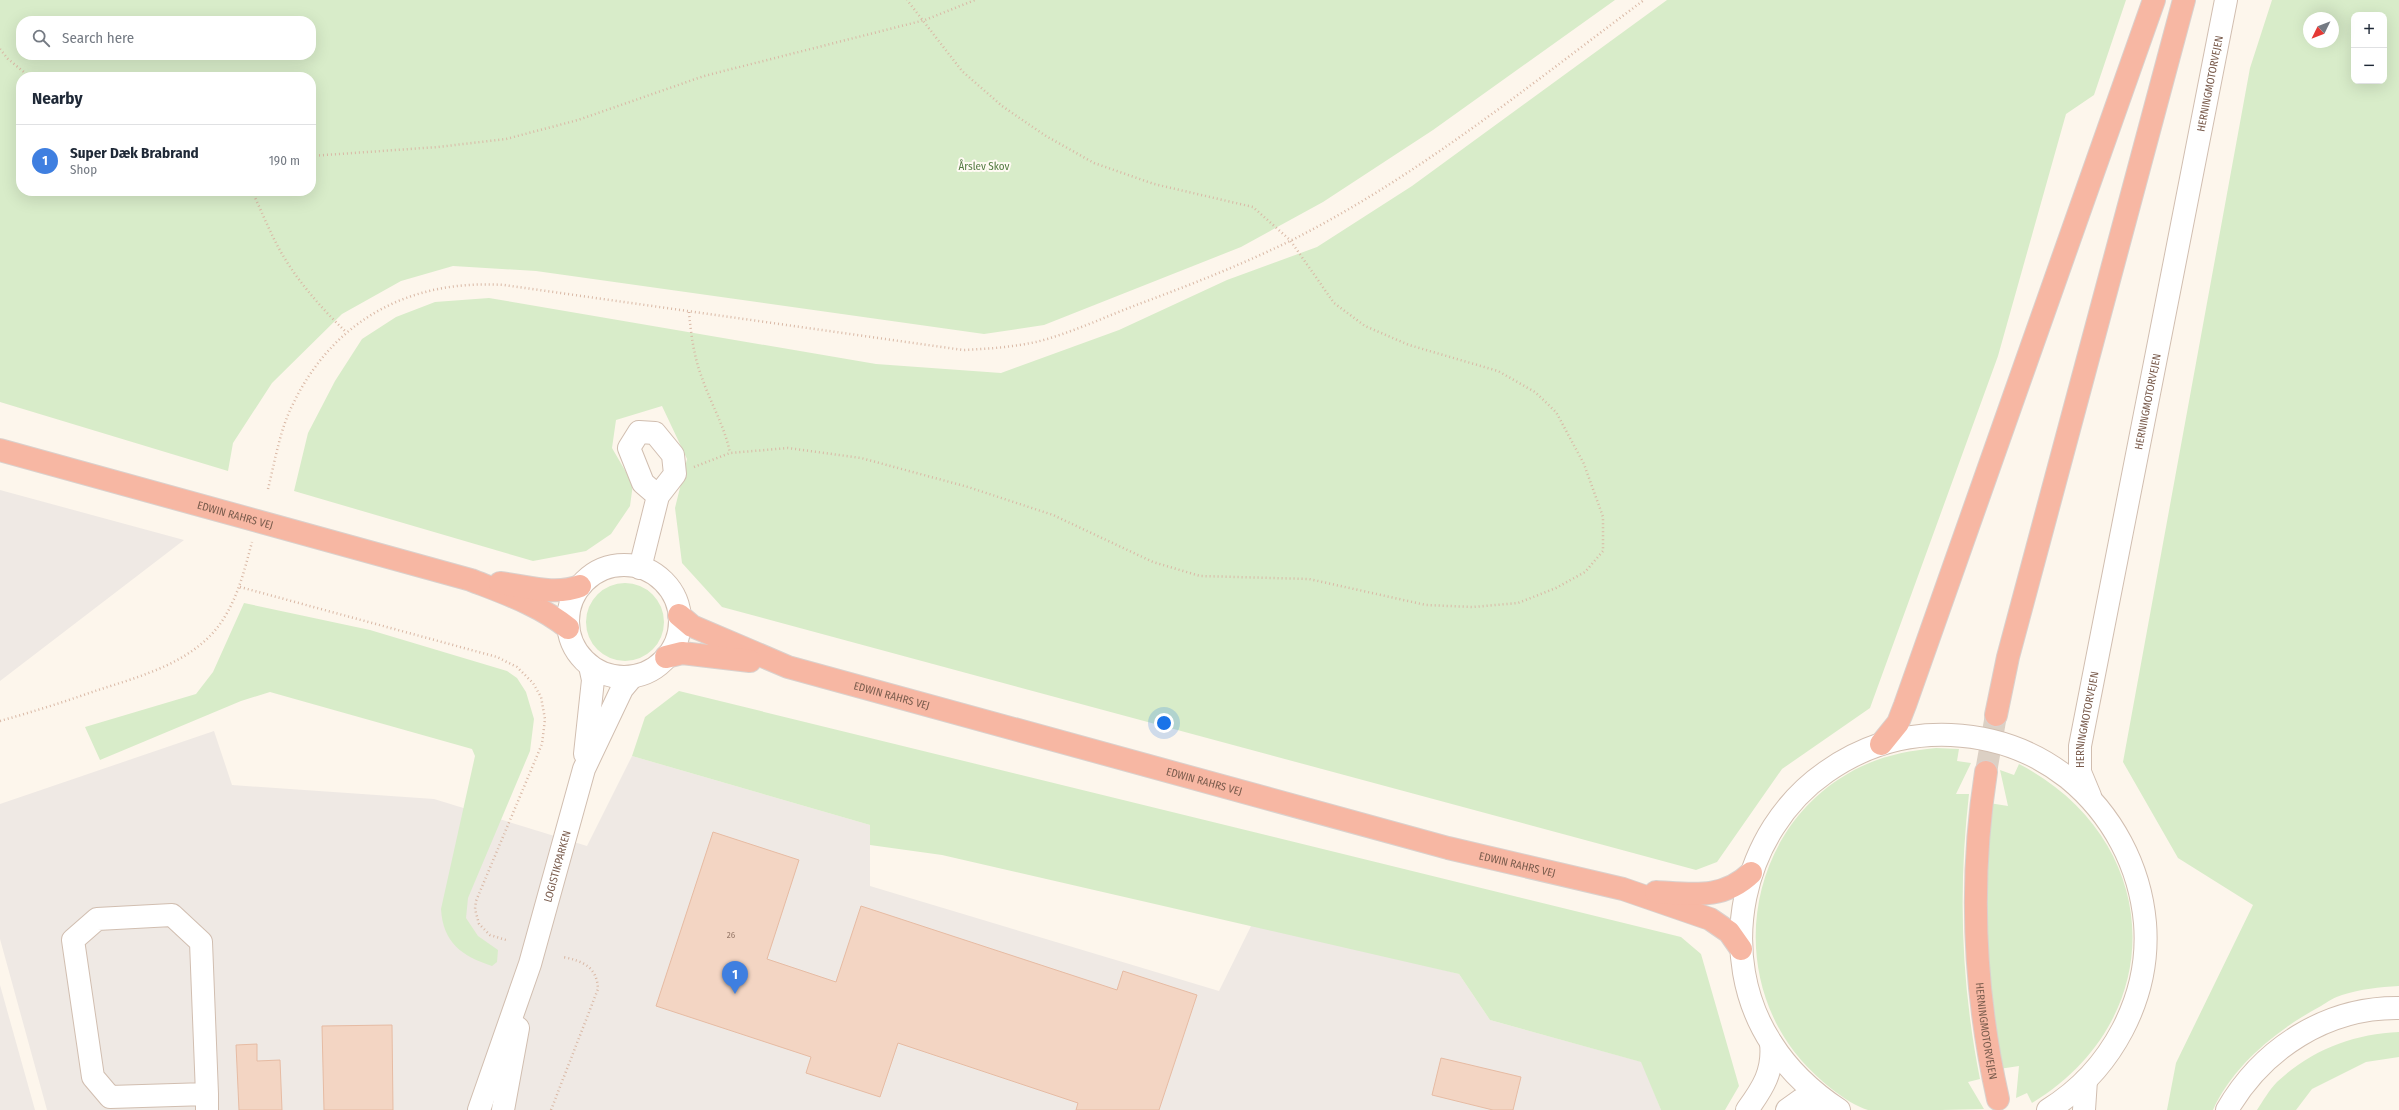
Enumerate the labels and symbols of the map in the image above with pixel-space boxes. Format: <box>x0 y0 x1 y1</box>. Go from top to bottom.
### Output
north arrow <box>2303 12 2339 48</box>
street label: HERNINGMOTORVEJEN <box>2194 34 2225 133</box>
park label: Årslev Skov <box>958 159 1010 173</box>
street label: HERNINGMOTORVEJEN <box>2132 352 2163 451</box>
street label: EDWIN RAHRS VEJ <box>196 498 275 532</box>
street label: HERNINGMOTORVEJEN <box>2074 670 2101 768</box>
street label: EDWIN RAHRS VEJ <box>852 679 931 712</box>
your location <box>1154 713 1174 733</box>
street label: EDWIN RAHRS VEJ <box>1165 765 1244 798</box>
street label: LOGISTIKPARKEN <box>541 829 573 904</box>
street label: EDWIN RAHRS VEJ <box>1478 849 1557 879</box>
house number: 26 <box>727 930 736 940</box>
pin: 1 <box>722 961 748 994</box>
street label: HERNINGMOTORVEJEN <box>1973 982 2000 1080</box>

